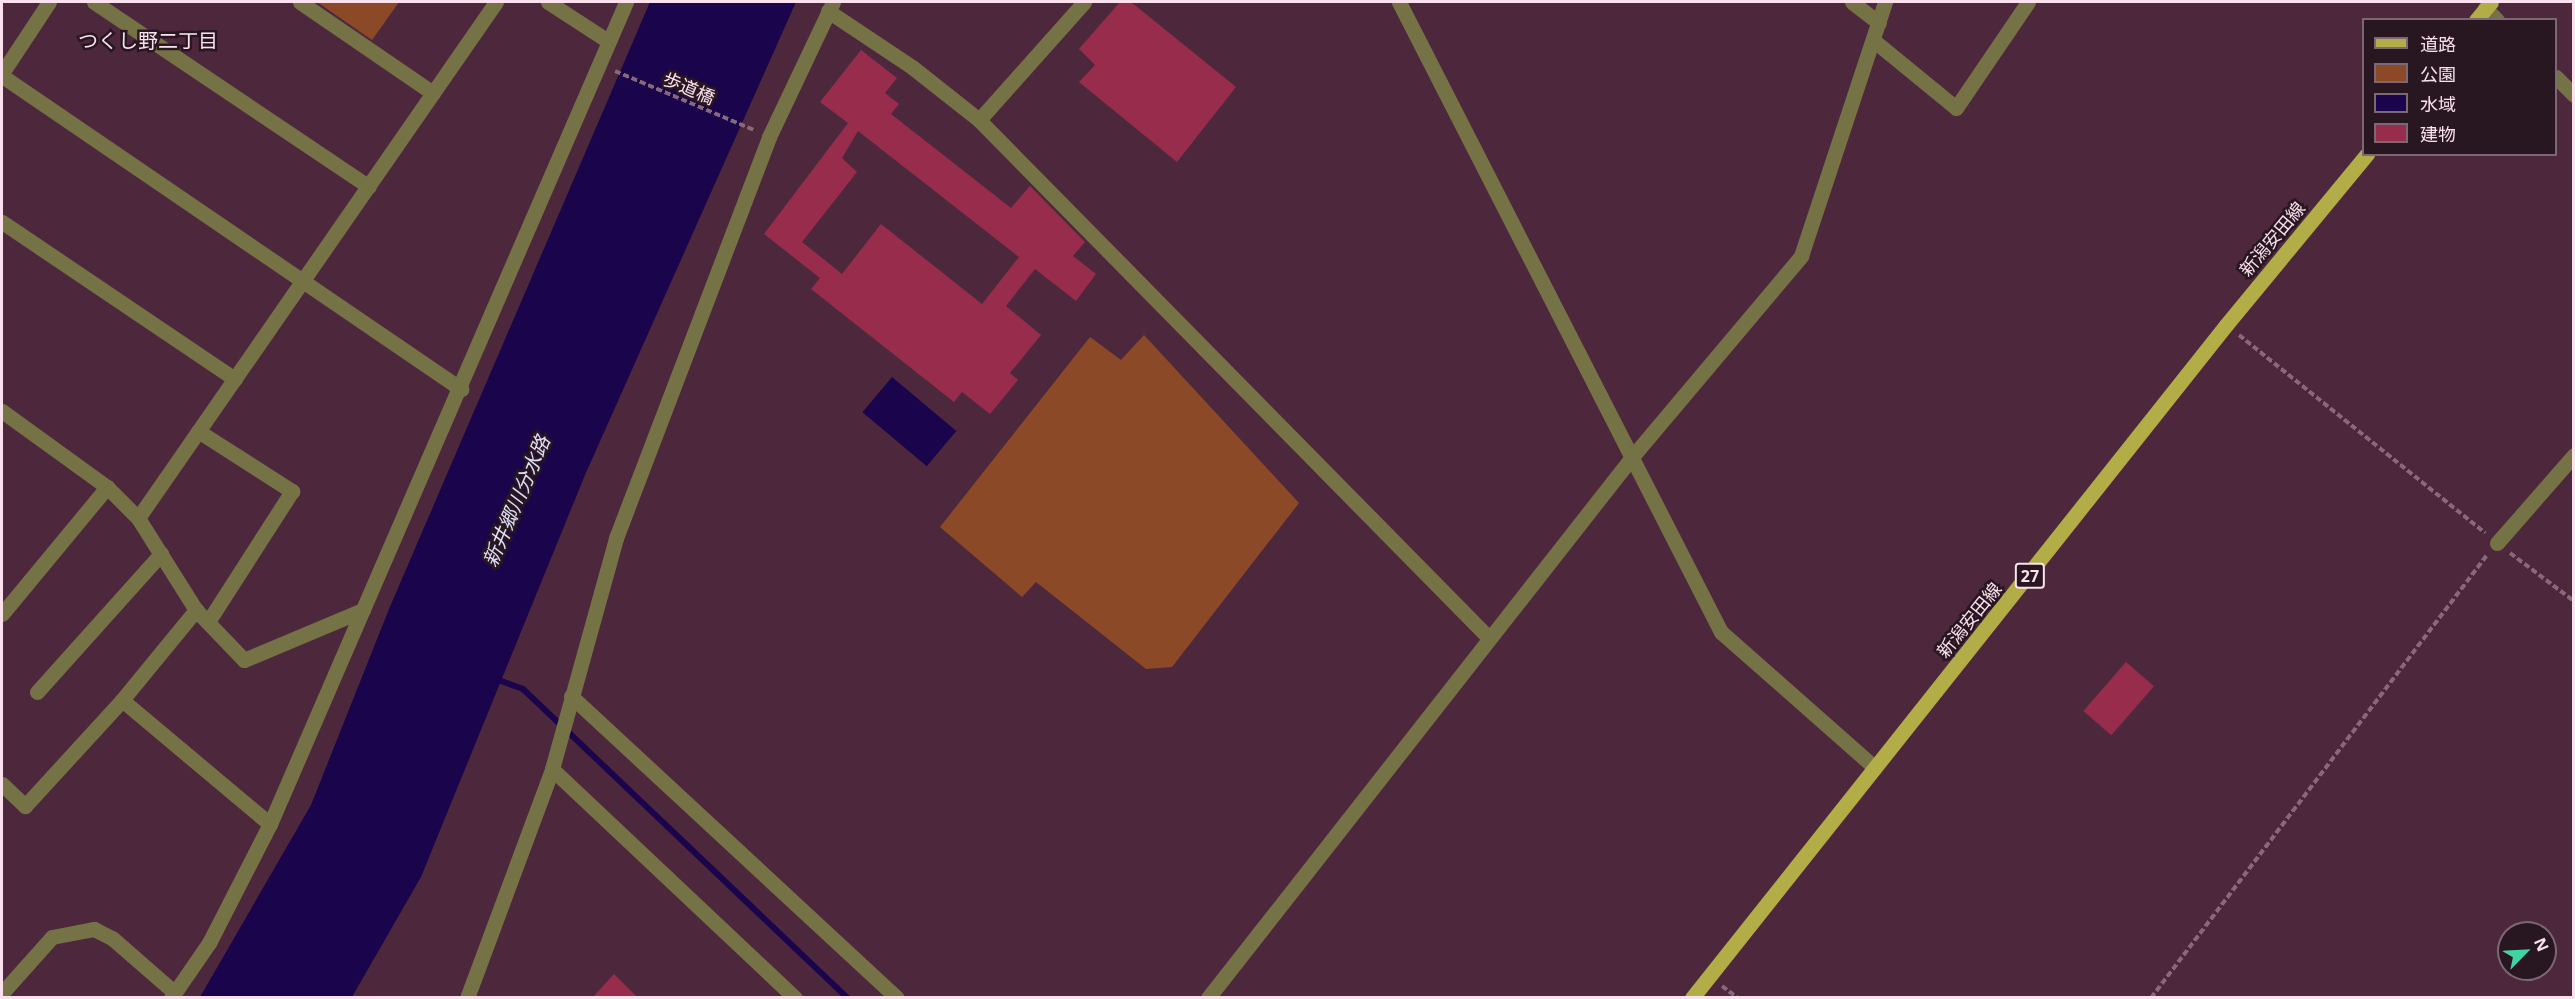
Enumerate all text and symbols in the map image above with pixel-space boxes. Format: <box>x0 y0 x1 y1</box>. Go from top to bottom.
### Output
legend <box>2362 18 2557 156</box>
district label: つくし野二丁目 <box>78 28 218 52</box>
text: 道路 <box>2420 32 2456 56</box>
text: 公園 <box>2420 62 2456 86</box>
street label: 歩道橋 <box>660 68 718 108</box>
text: 水域 <box>2420 92 2456 116</box>
text: 建物 <box>2420 122 2456 146</box>
street label: 新潟安田線 <box>2235 198 2309 280</box>
water label: 新井郷川分水路 <box>478 432 554 570</box>
road number: 27 <box>2014 563 2046 589</box>
street label: 新潟安田線 <box>1932 578 2006 662</box>
north arrow <box>2497 921 2557 981</box>
text: N <box>2529 934 2554 955</box>

